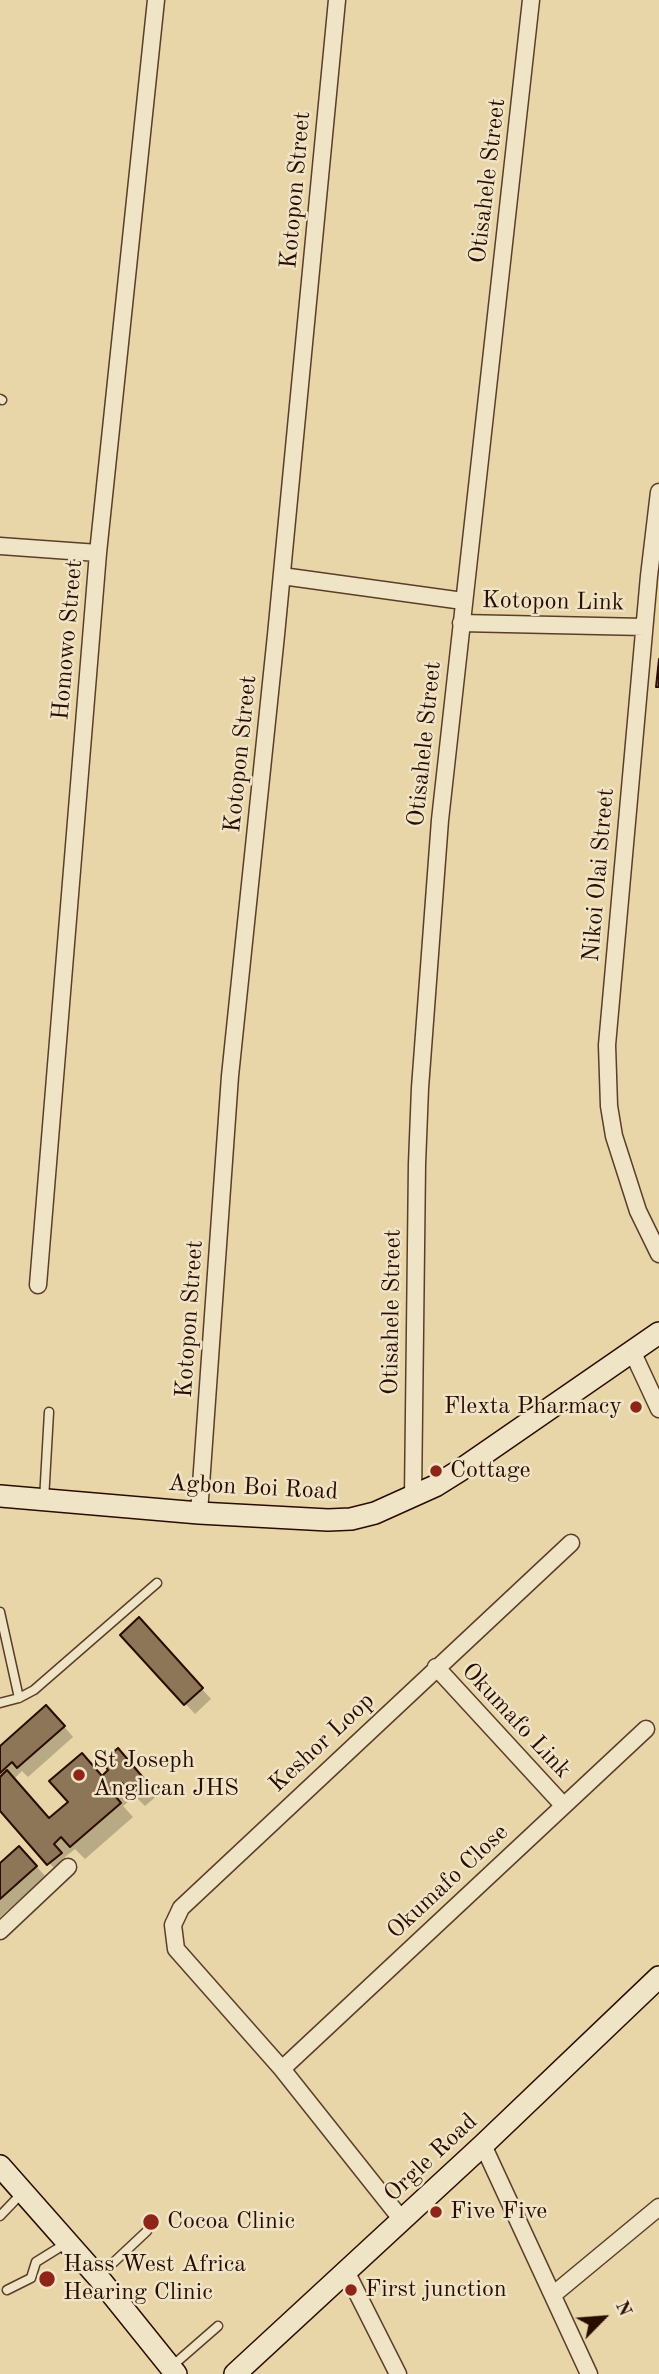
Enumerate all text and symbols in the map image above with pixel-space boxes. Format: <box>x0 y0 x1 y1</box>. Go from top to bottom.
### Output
street label: Otisahele Street <box>464 97 512 265</box>
street label: Kotopon Street <box>275 110 317 270</box>
street label: Homowo Street <box>47 559 89 721</box>
street label: Kotopon Link <box>482 586 624 618</box>
street label: Otisahele Street <box>402 660 448 828</box>
street label: Kotopon Street <box>218 674 264 834</box>
street label: Nikoi Olai Street <box>577 787 621 963</box>
street label: Otisahele Street <box>376 1229 408 1395</box>
street label: Kotopon Street <box>170 1239 210 1399</box>
place label: Flexta Pharmacy <box>444 1393 622 1421</box>
marker: Flexta Pharmacy <box>628 1399 644 1415</box>
place label: Cottage <box>450 1457 531 1485</box>
marker: Cottage <box>428 1463 444 1479</box>
street label: Agbon Boi Road <box>167 1469 339 1507</box>
street label: Okumafo Link <box>455 1657 577 1785</box>
street label: Keshor Loop <box>263 1687 381 1799</box>
place label: St Joseph Anglican JHS <box>93 1747 239 1803</box>
marker: St Joseph Anglican JHS <box>71 1767 87 1783</box>
street label: Okumafo Close <box>381 1818 515 1946</box>
street label: Orgle Road <box>378 2107 484 2209</box>
place label: Five Five <box>450 2198 547 2226</box>
marker: Five Five <box>428 2204 444 2220</box>
place label: Cocoa Clinic <box>167 2208 295 2236</box>
marker: Cocoa Clinic <box>141 2212 161 2232</box>
place label: Hass West Africa Hearing Clinic <box>63 2251 246 2307</box>
marker: Hass West Africa Hearing Clinic <box>37 2269 57 2289</box>
place label: First junction <box>365 2276 507 2304</box>
marker: First junction <box>343 2282 359 2298</box>
north arrow <box>568 2283 638 2353</box>
text: N <box>611 2298 634 2320</box>

